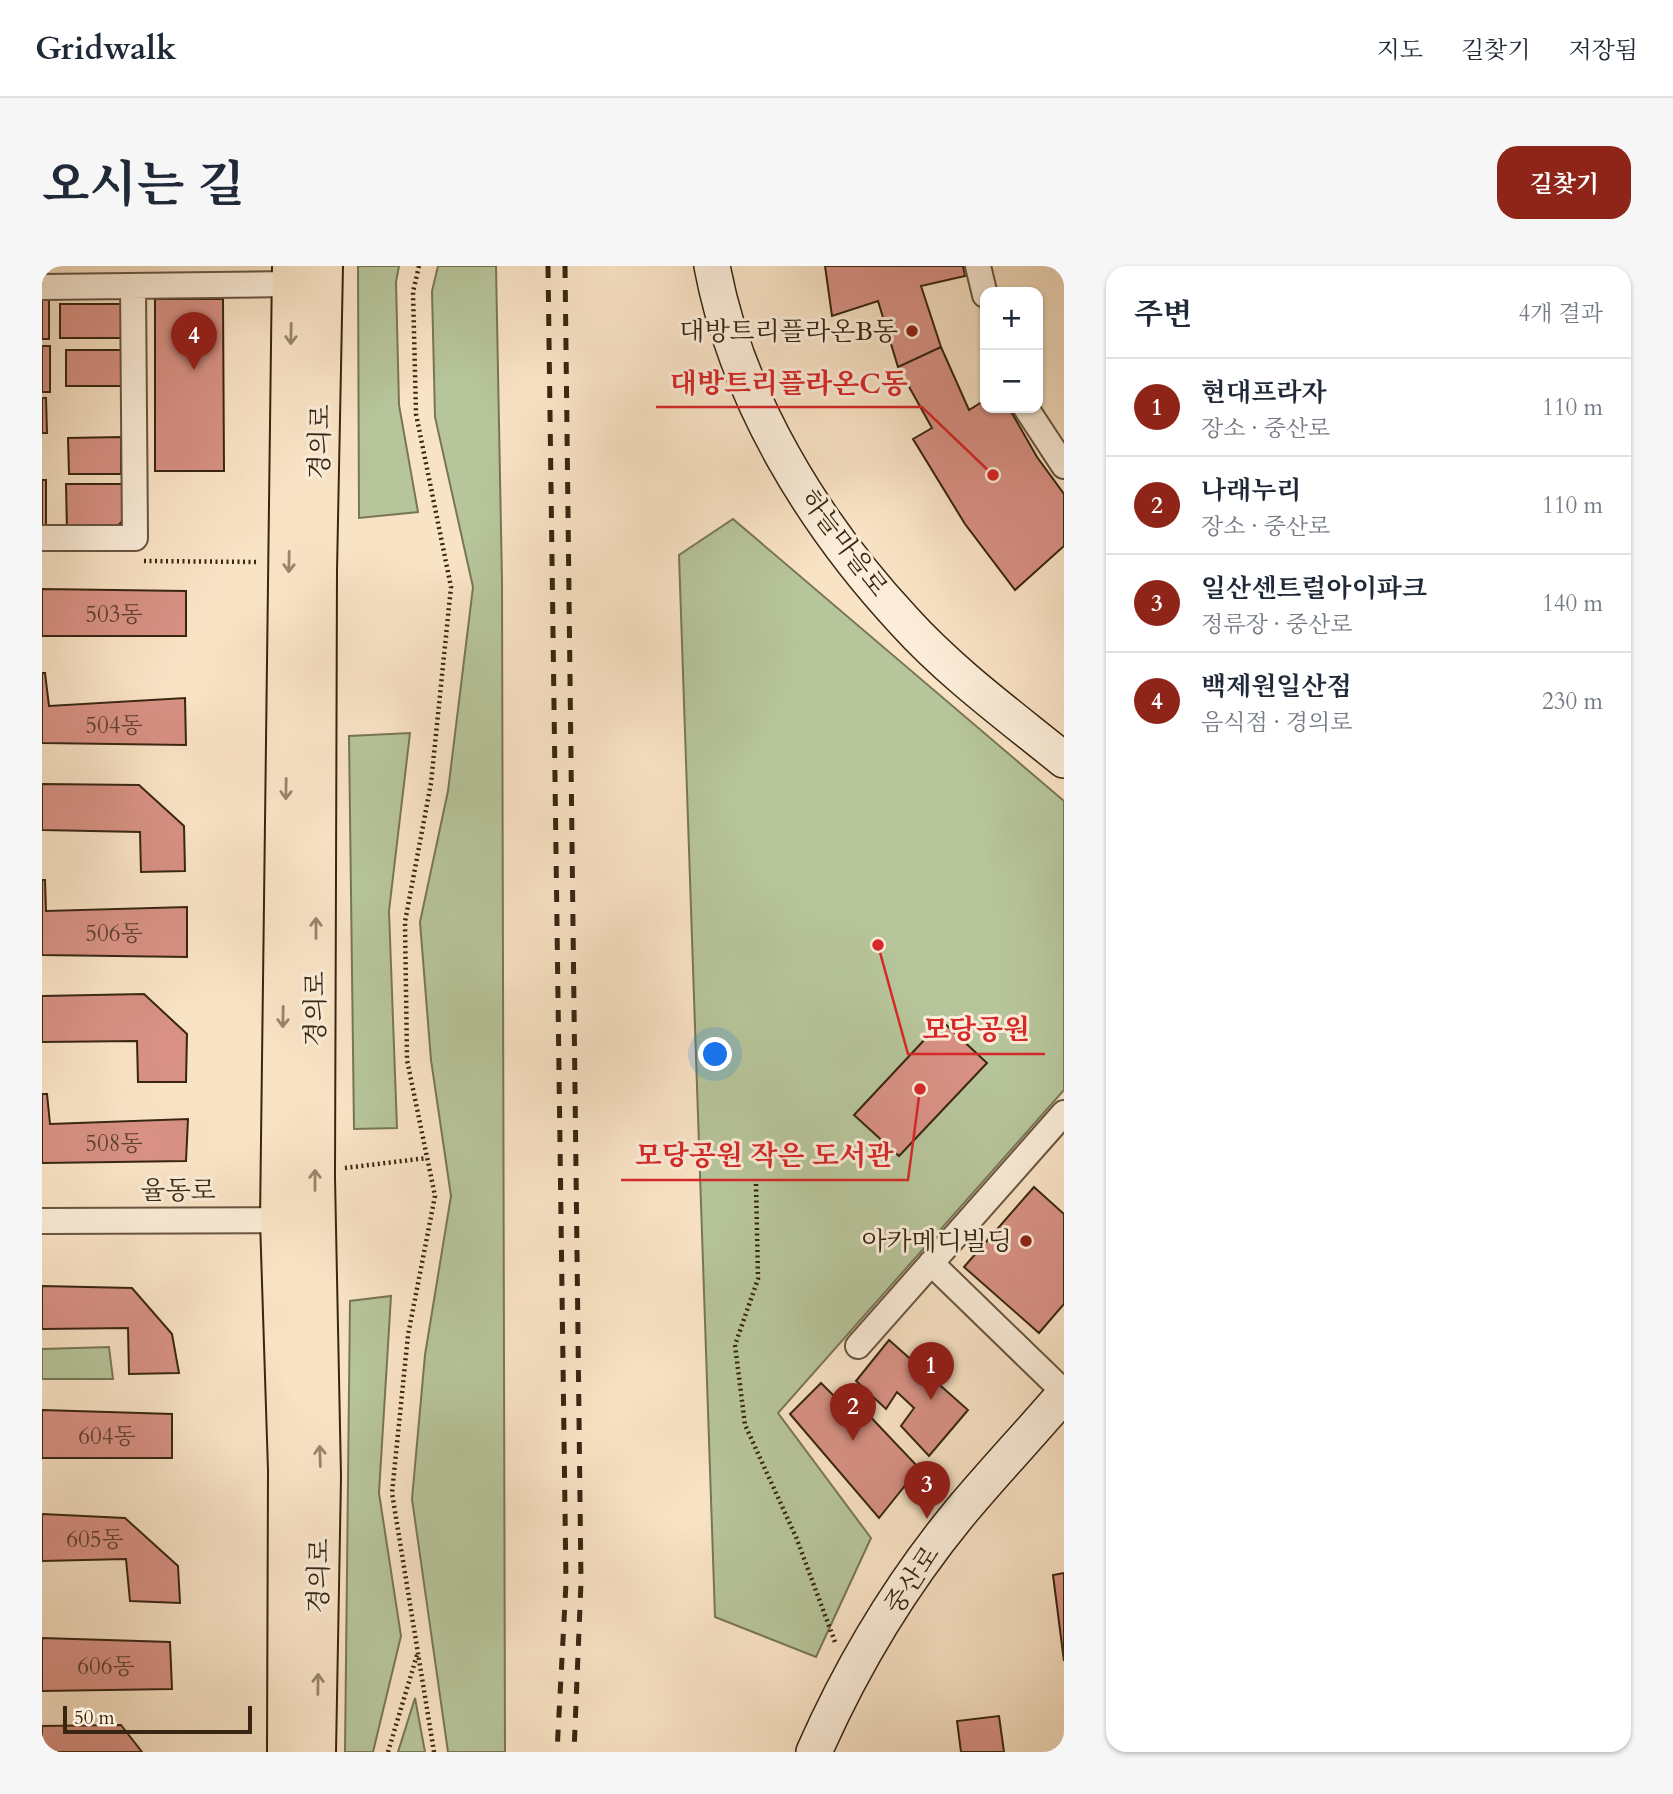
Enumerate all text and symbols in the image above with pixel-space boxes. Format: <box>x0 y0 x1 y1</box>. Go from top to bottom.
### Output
text: Gridwalk <box>35 26 177 71</box>
text: 지도 <box>1377 34 1423 67</box>
text: 길찾기 <box>1461 34 1530 67</box>
text: 저장됨 <box>1568 34 1638 67</box>
button: 길찾기 <box>1497 146 1631 219</box>
text: 오시는 길 <box>42 152 245 219</box>
map controls <box>980 287 1043 413</box>
button: + <box>980 287 1043 350</box>
text: 주변 <box>1134 294 1192 335</box>
text: 4개 결과 <box>1518 298 1603 329</box>
pin: 4 <box>171 312 217 370</box>
place label: 대방트리플라온B동 <box>679 314 898 349</box>
one-way arrow <box>284 322 298 345</box>
marker: 대방트리플라온B동 <box>904 323 920 339</box>
button: − <box>980 350 1043 413</box>
callout: 대방트리플라온C동 <box>656 358 922 407</box>
text: 대방트리플라온C동 <box>670 365 908 403</box>
text: 현대프라자 <box>1201 375 1327 410</box>
text: 1 <box>1151 392 1163 423</box>
text: 110 m <box>1542 392 1603 423</box>
street label: 경의로 <box>302 404 338 480</box>
text: 장소 · 중산로 <box>1201 413 1330 444</box>
text: 나래누리 <box>1201 473 1301 508</box>
street label: 하늘마을로 <box>792 482 896 604</box>
text: 2 <box>1151 490 1163 521</box>
text: 110 m <box>1542 490 1603 521</box>
text: 장소 · 중산로 <box>1201 511 1330 542</box>
one-way arrow <box>282 550 296 573</box>
text: 일산센트럴아이파크 <box>1201 571 1427 606</box>
text: 3 <box>1151 588 1163 619</box>
text: 140 m <box>1542 588 1603 619</box>
house number: 503동 <box>85 599 143 630</box>
text: 정류장 · 중산로 <box>1201 609 1353 640</box>
text: 백제원일산점 <box>1201 669 1352 704</box>
text: 4 <box>1151 686 1163 717</box>
text: 230 m <box>1542 686 1603 717</box>
text: 음식점 · 경의로 <box>1201 707 1353 738</box>
house number: 504동 <box>85 710 143 741</box>
one-way arrow <box>279 777 293 800</box>
one-way arrow <box>309 917 323 940</box>
house number: 506동 <box>85 918 143 949</box>
street label: 경의로 <box>298 971 333 1047</box>
one-way arrow <box>276 1005 290 1028</box>
callout: 모당공원 <box>908 1005 1045 1054</box>
text: 모당공원 <box>922 1011 1030 1049</box>
your location <box>698 1037 732 1071</box>
house number: 508동 <box>85 1128 143 1159</box>
callout: 모당공원 작은 도서관 <box>621 1131 908 1180</box>
text: 모당공원 작은 도서관 <box>635 1137 894 1175</box>
one-way arrow <box>308 1169 322 1192</box>
street label: 율동로 <box>140 1173 216 1208</box>
place label: 아카메디빌딩 <box>861 1224 1012 1259</box>
marker: 아카메디빌딩 <box>1018 1233 1034 1249</box>
pin: 1 <box>908 1342 954 1400</box>
pin: 2 <box>830 1383 876 1441</box>
house number: 604동 <box>78 1421 136 1452</box>
one-way arrow <box>313 1445 326 1468</box>
pin: 3 <box>904 1461 950 1519</box>
house number: 605동 <box>66 1524 124 1555</box>
street label: 경의로 <box>301 1538 337 1614</box>
street label: 중산로 <box>876 1539 948 1621</box>
house number: 606동 <box>77 1651 135 1682</box>
one-way arrow <box>311 1673 324 1696</box>
scale bar <box>63 1703 252 1735</box>
text: 50 m <box>74 1705 115 1731</box>

